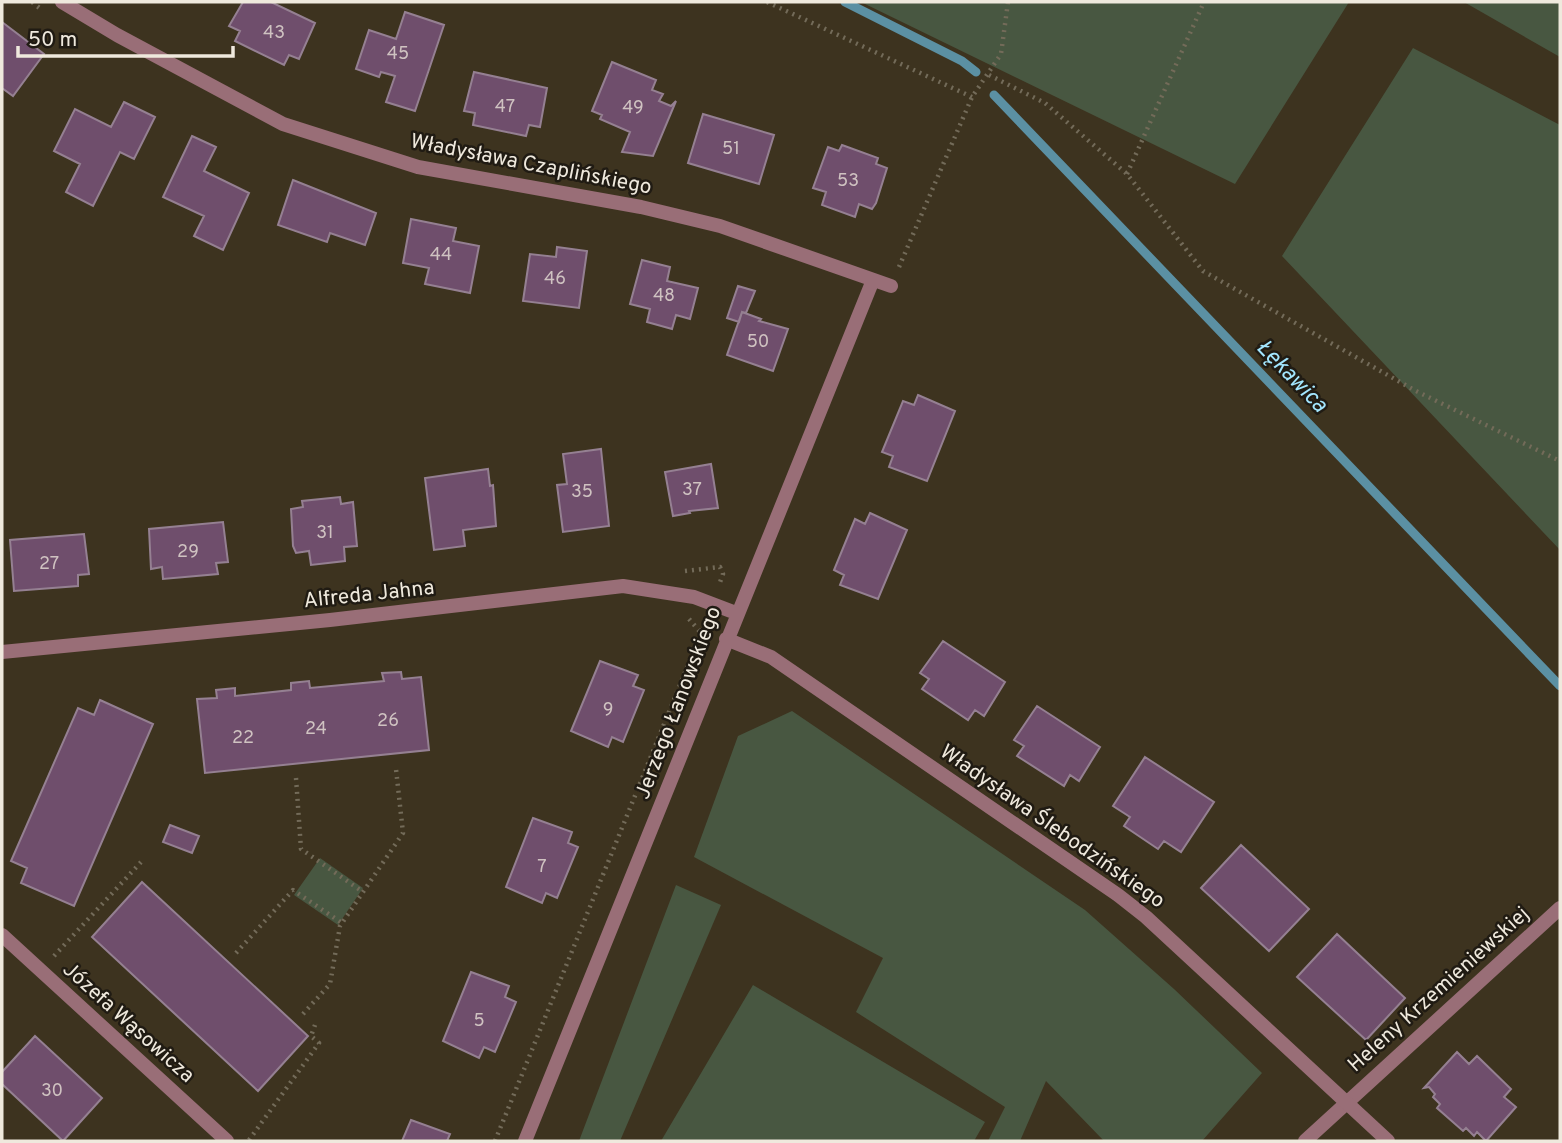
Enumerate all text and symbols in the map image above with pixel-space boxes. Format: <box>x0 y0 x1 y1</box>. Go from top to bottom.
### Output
scale bar <box>18 14 233 58</box>
house number: 43 <box>263 22 285 45</box>
text: 50 m <box>28 27 77 54</box>
house number: 45 <box>387 43 409 66</box>
house number: 47 <box>495 96 515 119</box>
house number: 49 <box>622 97 644 120</box>
street label: Władysława Czaplińskiego <box>408 128 654 202</box>
house number: 51 <box>722 138 740 161</box>
house number: 53 <box>837 170 859 193</box>
house number: 44 <box>430 244 452 267</box>
house number: 46 <box>544 268 566 291</box>
house number: 48 <box>653 285 675 308</box>
house number: 50 <box>747 331 769 354</box>
water label: Łękawica <box>1249 334 1333 420</box>
house number: 37 <box>682 479 702 502</box>
house number: 35 <box>571 481 593 504</box>
house number: 31 <box>316 522 334 545</box>
house number: 29 <box>177 541 199 564</box>
house number: 27 <box>39 553 59 576</box>
street label: Alfreda Jahna <box>302 575 436 615</box>
street label: Jerzego Łanowskiego <box>630 603 728 803</box>
house number: 9 <box>603 699 613 722</box>
house number: 26 <box>377 710 399 733</box>
house number: 24 <box>305 718 327 741</box>
house number: 22 <box>232 727 254 750</box>
street label: Władysława Ślebodzińskiego <box>934 738 1170 915</box>
house number: 7 <box>537 856 547 879</box>
street label: Heleny Krzemieniewskiej <box>1343 901 1535 1079</box>
street label: Józefa Wąsowicza <box>56 957 200 1089</box>
house number: 5 <box>473 1010 485 1033</box>
house number: 30 <box>41 1080 63 1103</box>

